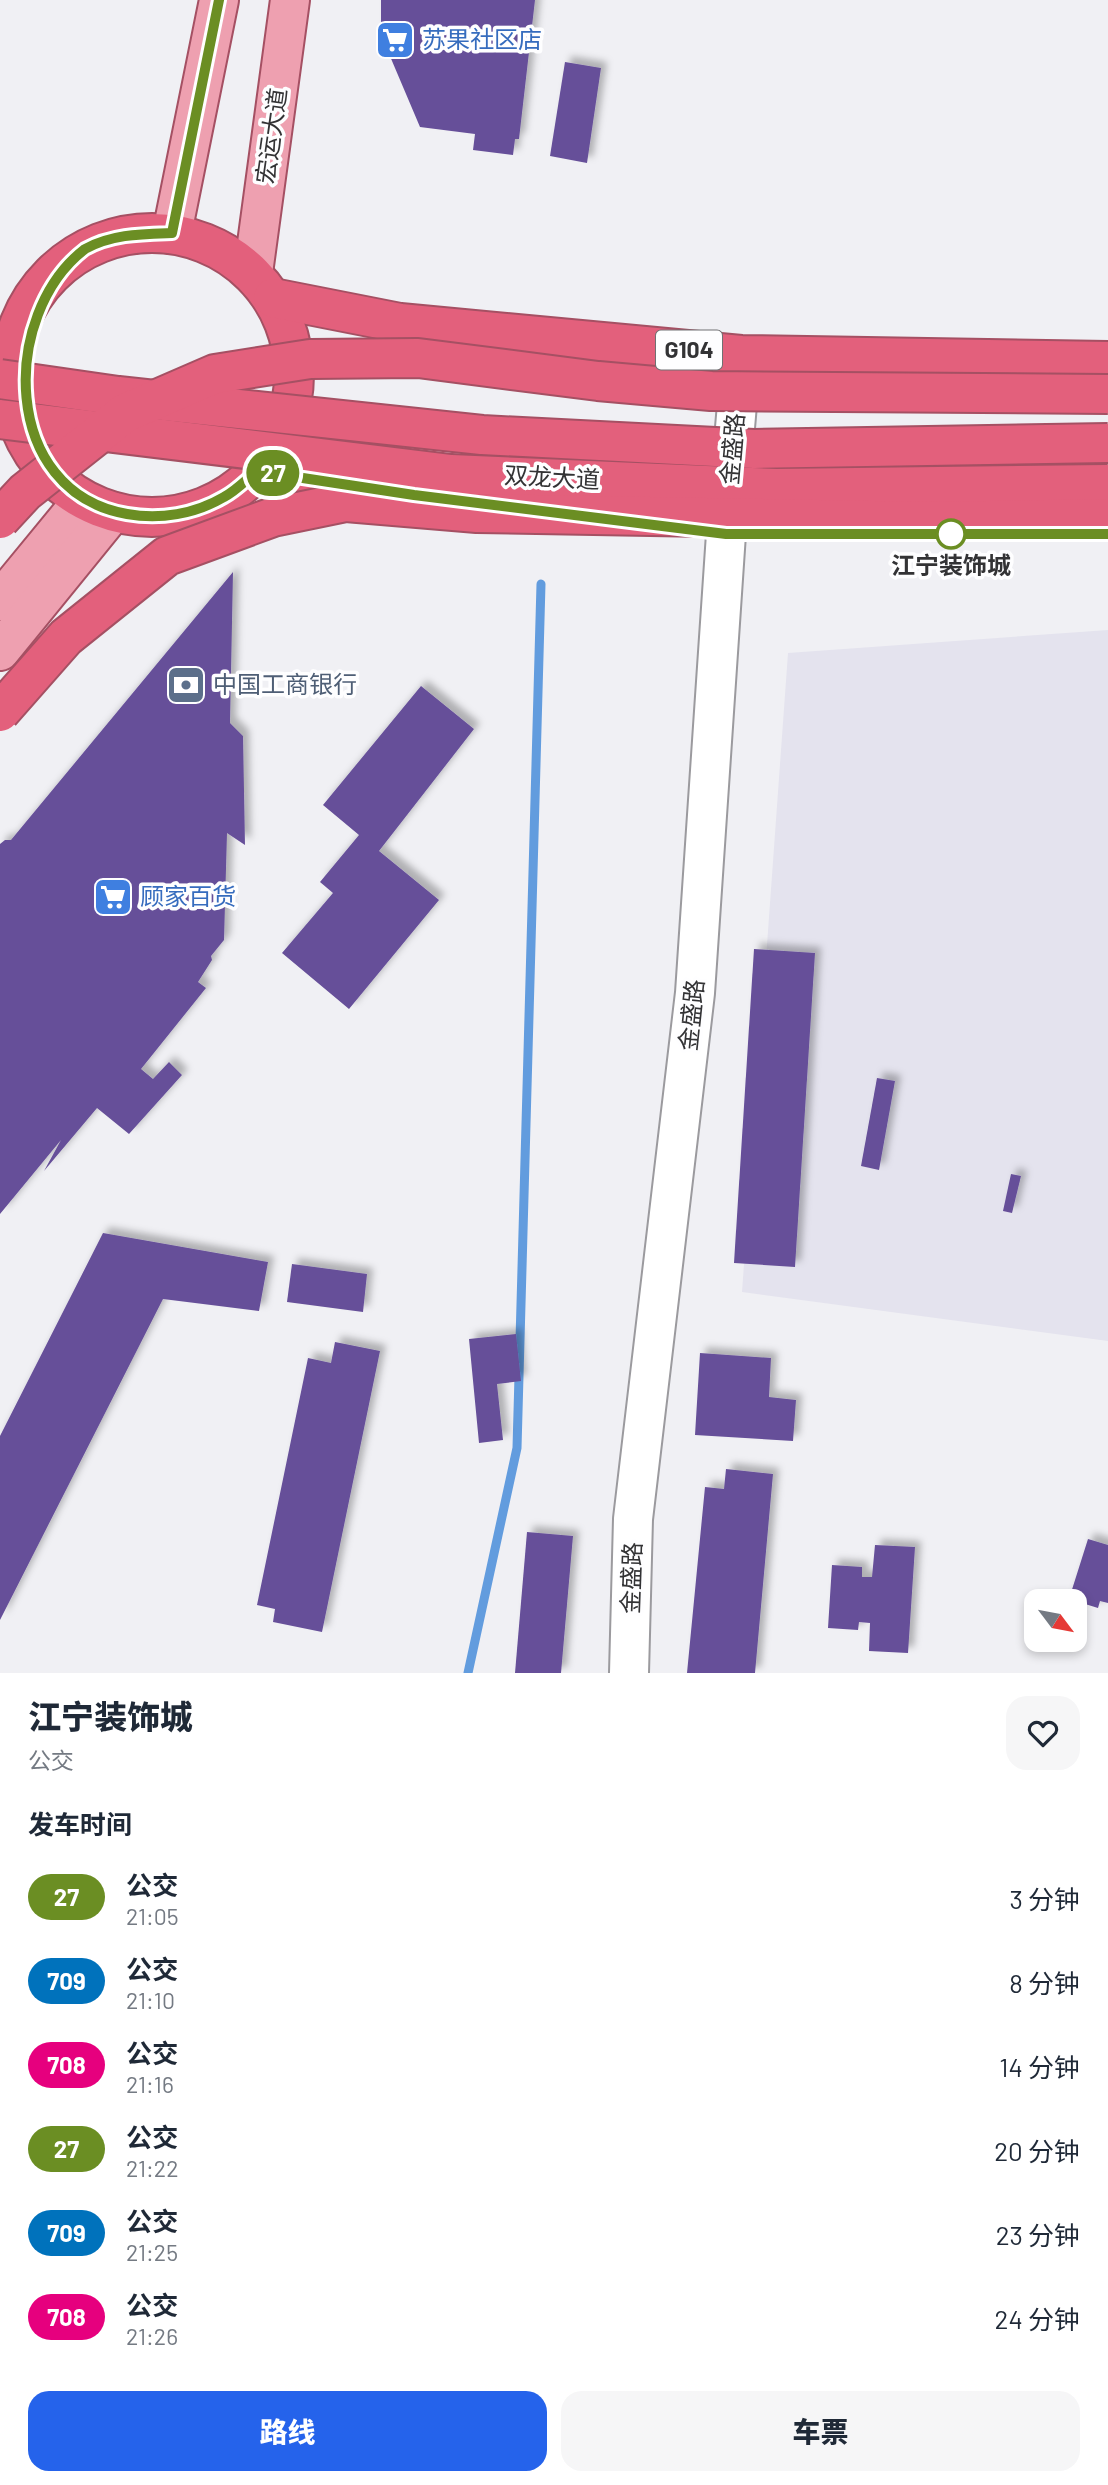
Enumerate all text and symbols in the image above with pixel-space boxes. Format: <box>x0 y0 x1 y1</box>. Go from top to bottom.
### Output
supermarket icon: 苏果社区店 <box>374 19 416 61</box>
place label: 苏果社区店 <box>422 24 542 53</box>
street label: 宏运大道 <box>249 86 292 185</box>
road number: G104 <box>656 330 722 370</box>
street label: 金盛路 <box>714 412 749 486</box>
line badge: 27 <box>242 450 304 496</box>
text: 27 <box>260 458 286 487</box>
street label: 双龙大道 <box>503 460 601 493</box>
marker: 江宁装饰城 <box>936 519 966 549</box>
place label: 江宁装饰城 <box>891 550 1011 579</box>
bank icon: 中国工商银行 <box>165 664 207 706</box>
place label: 中国工商银行 <box>213 669 357 698</box>
supermarket icon: 顾家百货 <box>92 876 134 918</box>
place label: 顾家百货 <box>140 881 236 910</box>
street label: 金盛路 <box>672 978 709 1052</box>
street label: 金盛路 <box>615 1541 646 1614</box>
north arrow <box>1024 1589 1087 1652</box>
map controls <box>1024 1589 1087 1652</box>
text: 江宁装饰城 <box>28 1696 193 1736</box>
button: heart <box>1006 1696 1080 1770</box>
text: 公交 <box>28 1746 74 1774</box>
text: 发车时间 <box>28 1808 132 1839</box>
text: 公交 <box>126 1869 178 1900</box>
text: 27 <box>54 1882 79 1911</box>
text: 3 分钟 <box>1009 1883 1080 1914</box>
text: 21:05 <box>126 1902 179 1930</box>
text: 公交 <box>126 1953 178 1984</box>
text: 709 <box>47 1966 86 1995</box>
text: 8 分钟 <box>1009 1967 1080 1998</box>
text: 21:10 <box>126 1986 175 2014</box>
text: 公交 <box>126 2037 178 2068</box>
text: 708 <box>47 2050 86 2079</box>
text: 14 分钟 <box>999 2051 1080 2082</box>
text: 21:16 <box>126 2070 174 2098</box>
text: 公交 <box>126 2121 178 2152</box>
text: 27 <box>54 2134 79 2163</box>
text: 20 分钟 <box>994 2135 1080 2166</box>
text: 21:22 <box>126 2154 179 2182</box>
text: 公交 <box>126 2205 178 2236</box>
text: 709 <box>47 2218 86 2247</box>
text: 23 分钟 <box>996 2219 1080 2250</box>
text: 21:25 <box>126 2238 178 2266</box>
text: 公交 <box>126 2289 178 2320</box>
text: 708 <box>47 2302 86 2331</box>
text: 24 分钟 <box>995 2303 1080 2334</box>
text: 21:26 <box>126 2322 178 2350</box>
button: 路线 <box>28 2391 547 2471</box>
button: 车票 <box>561 2391 1080 2471</box>

